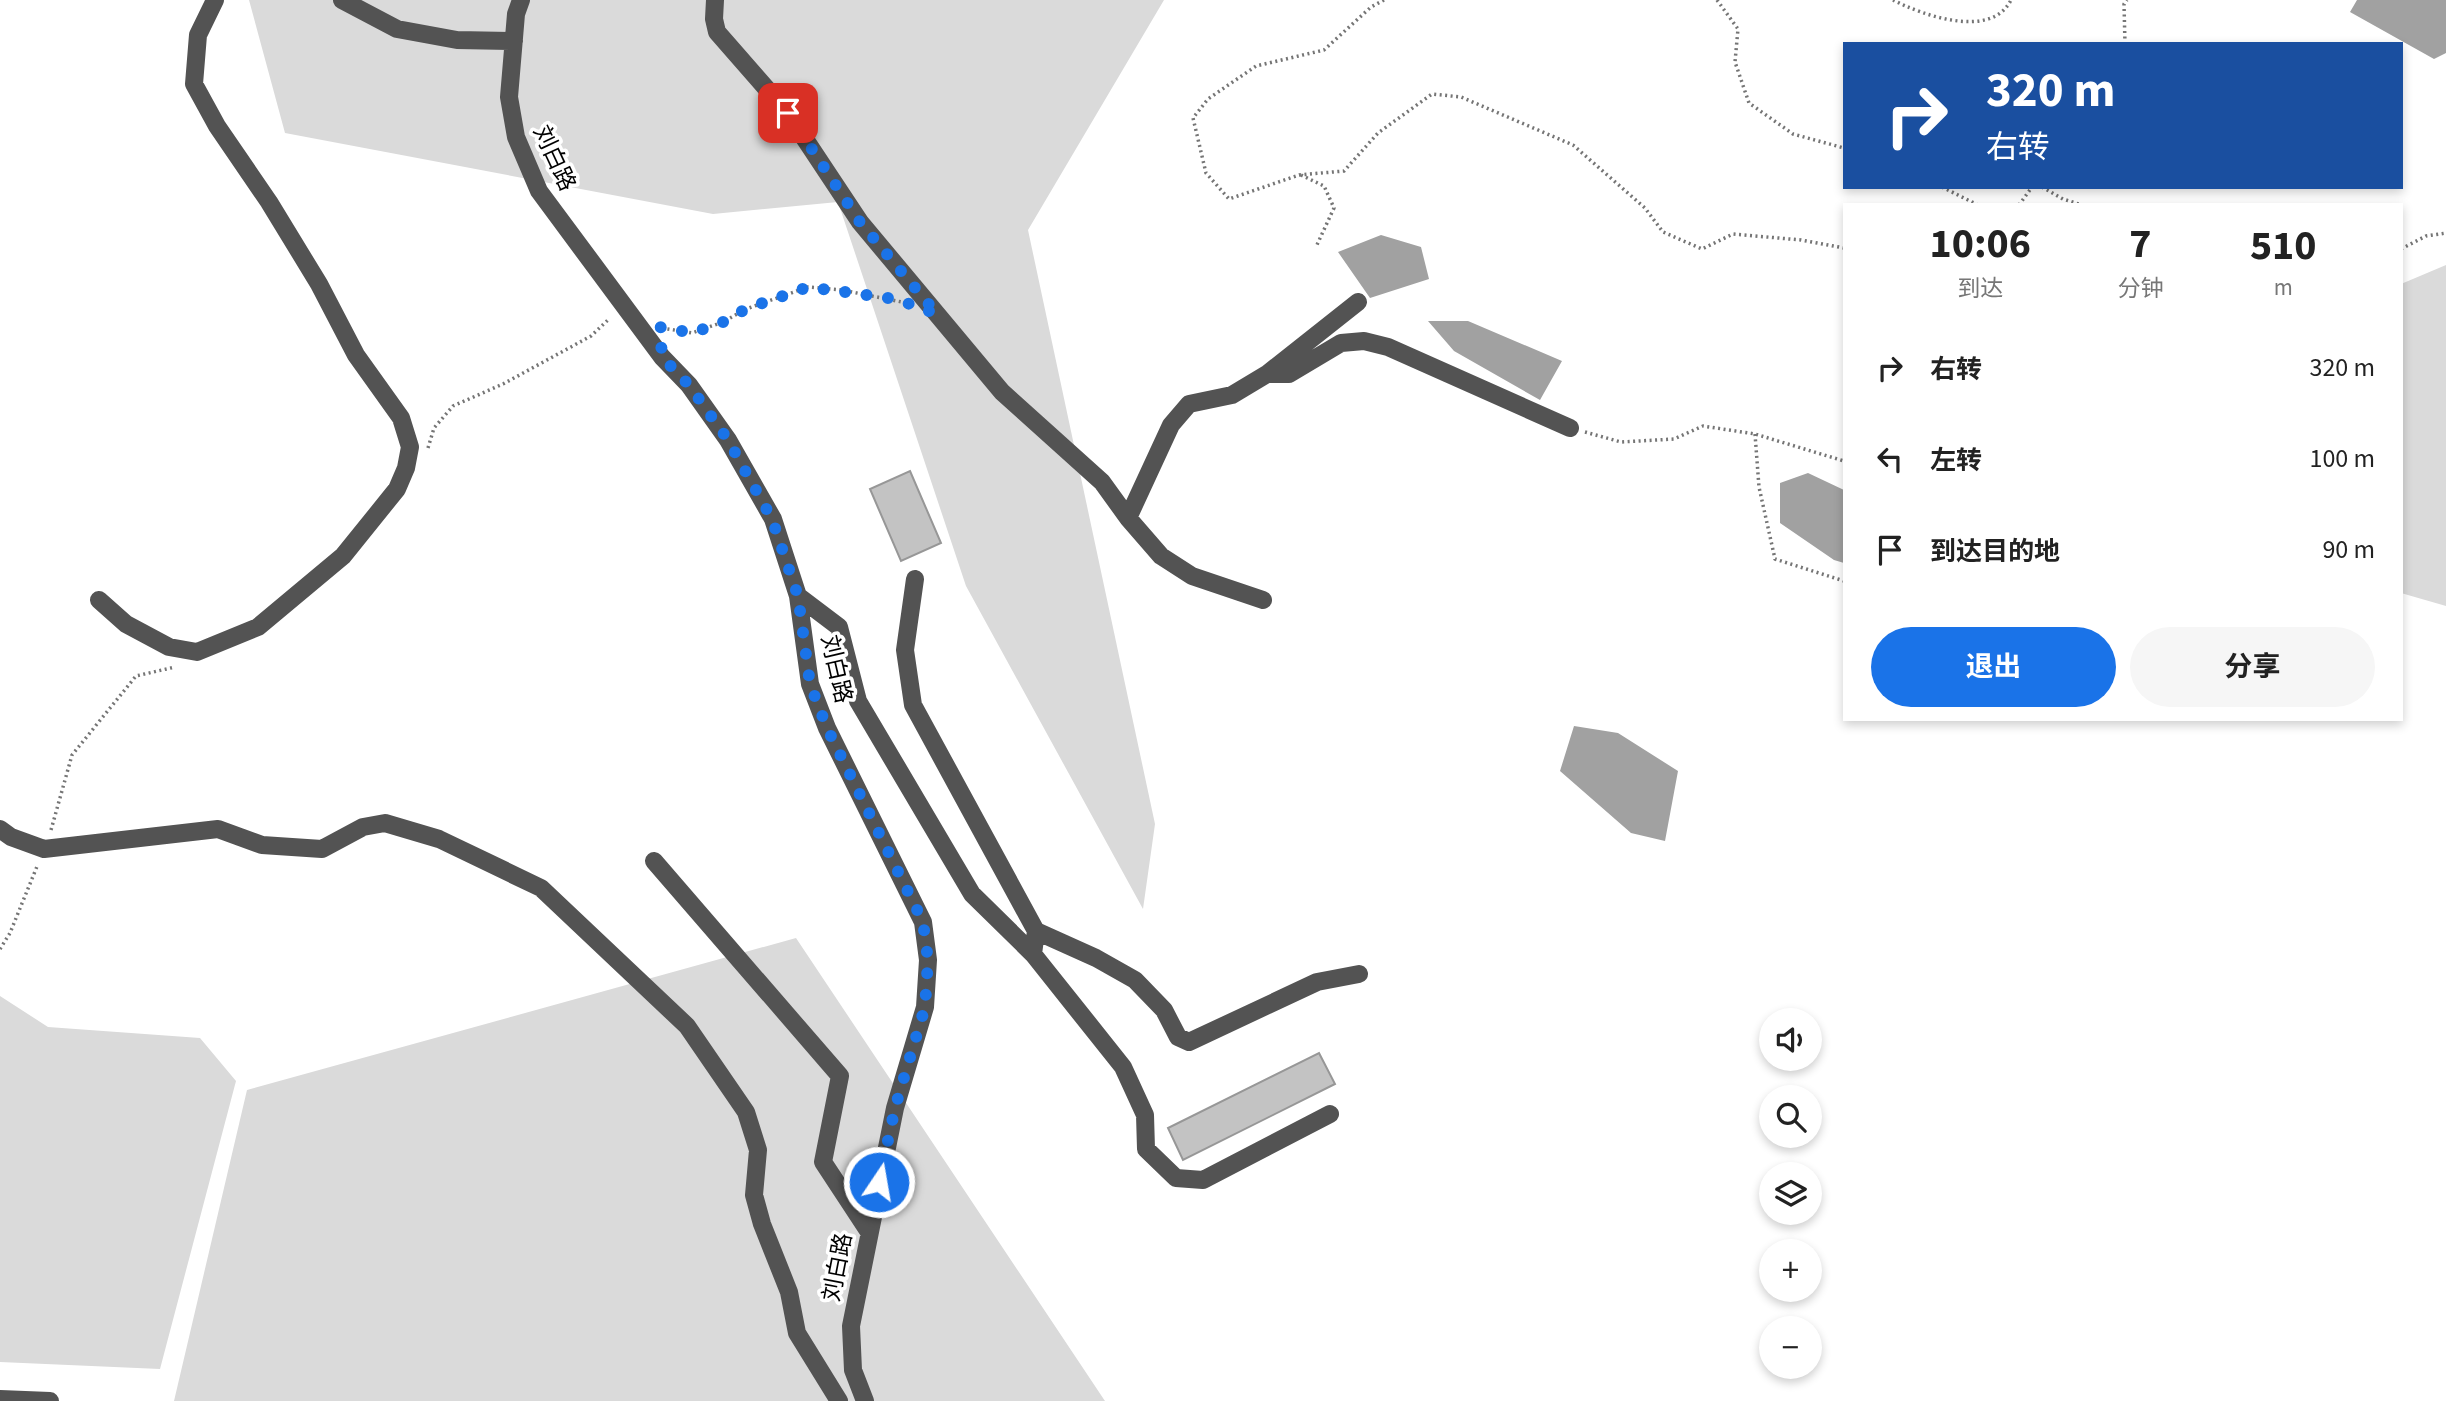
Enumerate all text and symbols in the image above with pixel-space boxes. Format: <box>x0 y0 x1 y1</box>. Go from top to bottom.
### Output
text: 320 m <box>1986 56 2115 126</box>
icon: right <box>1871 70 1962 161</box>
pin <box>758 83 818 143</box>
icon: arrive <box>769 94 807 132</box>
street label: 刘白路 <box>525 120 584 196</box>
text: 右转 <box>1986 125 2050 171</box>
text: 10:06 <box>1930 214 2031 274</box>
text: 7 <box>2129 214 2151 274</box>
text: 510 <box>2250 216 2316 276</box>
text: m <box>2274 271 2293 304</box>
text: 到达 <box>1957 272 2003 305</box>
text: 分钟 <box>2117 272 2163 305</box>
icon: right <box>1871 349 1909 387</box>
text: 320 m <box>2309 349 2375 386</box>
text: 右转 <box>1930 351 1982 388</box>
icon: left <box>1871 440 1909 478</box>
text: 100 m <box>2309 440 2375 477</box>
text: 左转 <box>1930 442 1982 479</box>
icon: arrive <box>1871 531 1909 569</box>
text: 90 m <box>2322 531 2375 568</box>
text: 到达目的地 <box>1930 533 2060 570</box>
button: 退出 <box>1871 627 2116 707</box>
button: 分享 <box>2130 627 2375 707</box>
street label: 刘白路 <box>813 632 860 706</box>
map controls <box>1759 1008 1822 1379</box>
button: sound <box>1759 1008 1822 1071</box>
button: search <box>1759 1085 1822 1148</box>
position arrow <box>842 1145 916 1219</box>
button: layers <box>1759 1162 1822 1225</box>
street label: 刘白路 <box>815 1230 860 1304</box>
button: + <box>1759 1239 1822 1302</box>
button: − <box>1759 1316 1822 1379</box>

